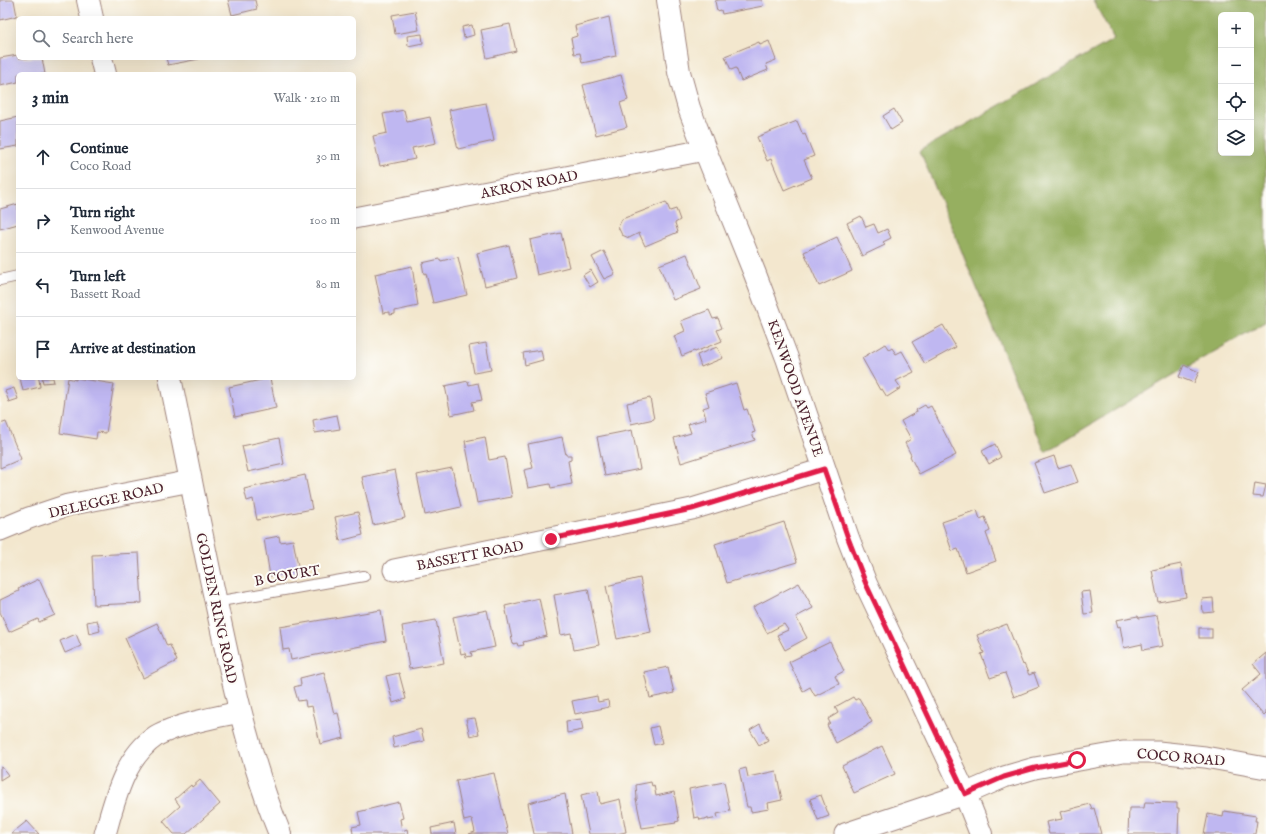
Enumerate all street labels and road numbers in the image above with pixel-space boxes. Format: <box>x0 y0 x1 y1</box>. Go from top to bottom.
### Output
street label: AKRON ROAD <box>478 167 579 203</box>
street label: KENWOOD AVENUE <box>763 317 827 460</box>
street label: DELEGGE ROAD <box>47 479 166 523</box>
street label: GOLDEN RING ROAD <box>191 531 241 685</box>
street label: BASSETT ROAD <box>415 537 525 575</box>
street label: B COURT <box>253 561 322 591</box>
street label: COCO ROAD <box>1136 745 1226 771</box>

